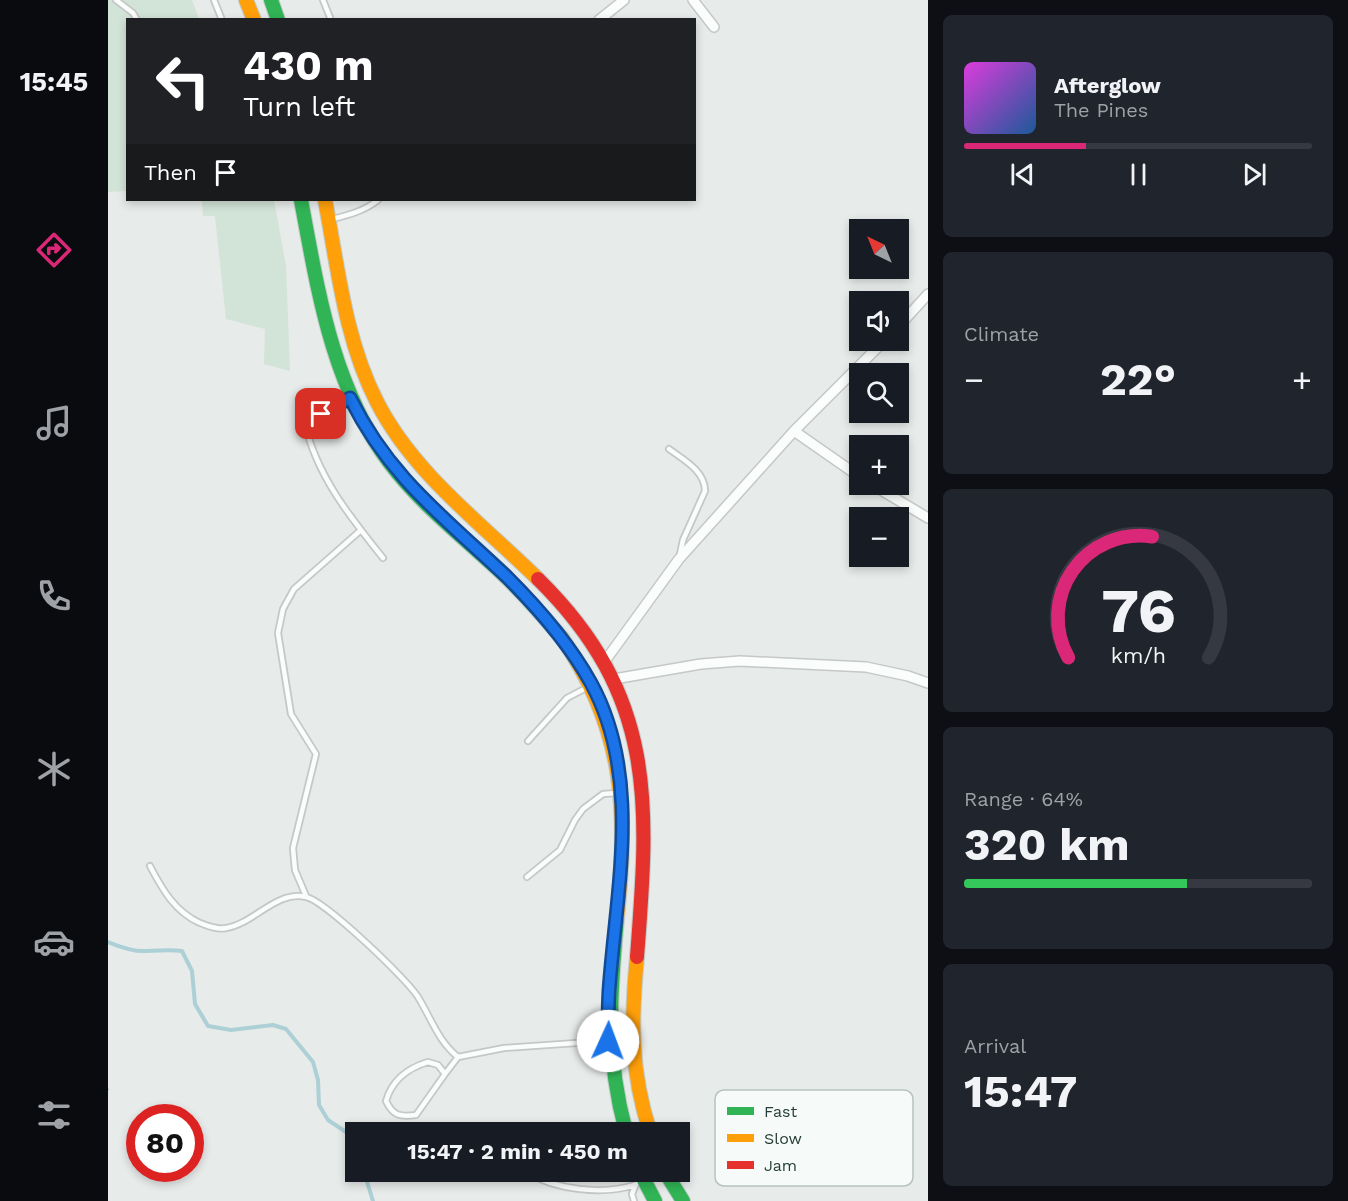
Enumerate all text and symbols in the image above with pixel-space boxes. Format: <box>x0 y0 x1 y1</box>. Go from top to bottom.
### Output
text: 430 m <box>243 41 374 90</box>
icon: left <box>144 42 222 120</box>
text: 15:45 <box>20 66 88 98</box>
text: Afterglow <box>1054 73 1161 98</box>
text: Turn left <box>243 91 355 123</box>
text: The Pines <box>1054 98 1148 122</box>
icon: arrive <box>209 156 242 189</box>
icon: previous <box>1006 158 1039 191</box>
icon: pause <box>1122 158 1155 191</box>
icon: next <box>1238 158 1271 191</box>
text: Then <box>144 160 197 185</box>
north arrow <box>849 219 909 279</box>
map controls <box>849 219 909 567</box>
icon: directions <box>33 229 75 271</box>
button: sound <box>849 291 909 351</box>
text: Climate <box>964 322 1039 346</box>
text: 22° <box>1100 353 1176 406</box>
text: − <box>964 360 984 399</box>
text: + <box>1292 360 1312 399</box>
button: search <box>849 363 909 423</box>
pin <box>295 388 346 439</box>
icon: arrive <box>304 397 337 430</box>
icon: music <box>33 402 75 444</box>
button: + <box>849 435 909 495</box>
button: − <box>849 507 909 567</box>
text: 76 <box>1101 574 1175 647</box>
icon: phone <box>33 575 75 617</box>
text: km/h <box>1110 643 1166 668</box>
icon: climate <box>33 748 75 790</box>
text: Range · 64% <box>964 787 1083 811</box>
text: 320 km <box>964 818 1130 871</box>
icon: car <box>33 921 75 963</box>
position arrow <box>576 1009 640 1073</box>
text: Arrival <box>964 1034 1026 1058</box>
text: 15:47 <box>964 1065 1077 1118</box>
legend <box>715 1090 913 1186</box>
icon: filters <box>33 1094 75 1136</box>
text: Fast <box>764 1102 797 1121</box>
speed limit sign: 80 <box>126 1104 204 1182</box>
text: Slow <box>764 1129 802 1148</box>
text: 15:47 · 2 min · 450 m <box>407 1139 628 1164</box>
text: Jam <box>764 1156 797 1175</box>

